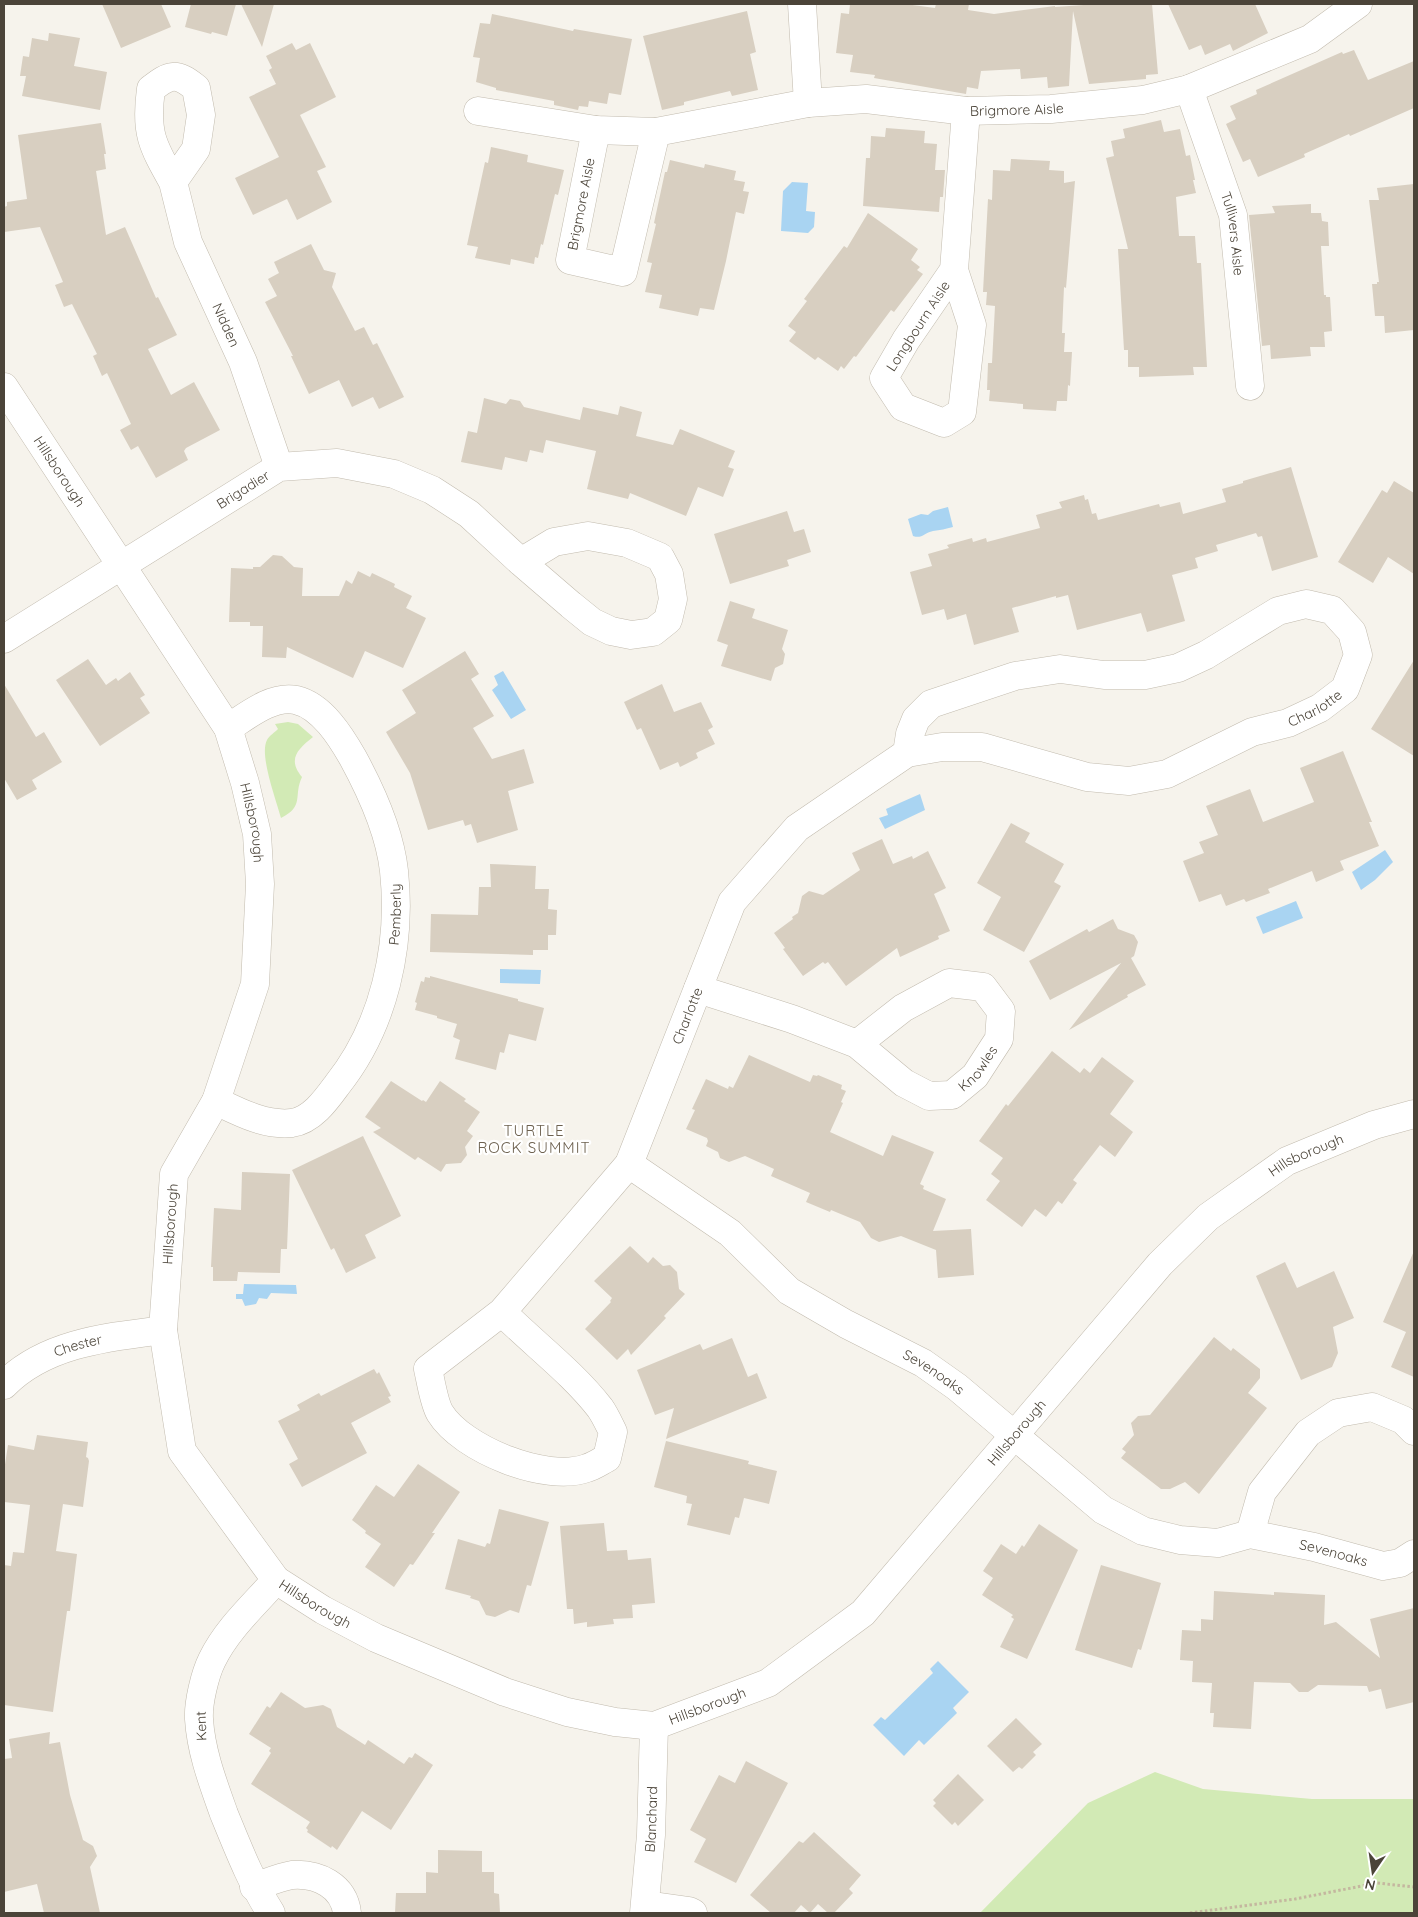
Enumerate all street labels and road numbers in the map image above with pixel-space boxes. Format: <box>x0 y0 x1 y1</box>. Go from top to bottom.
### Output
street label: Brigmore Aisle <box>970 99 1065 120</box>
street label: Brigmore Aisle <box>563 156 599 252</box>
street label: Tullivers Aisle <box>1217 189 1248 277</box>
street label: Longbourn Aisle <box>882 277 954 375</box>
street label: Nidden <box>208 300 244 350</box>
street label: Hillsborough <box>30 433 89 510</box>
street label: Brigadier <box>213 466 274 513</box>
street label: Charlotte <box>1285 686 1346 731</box>
street label: Hillsborough <box>236 781 268 863</box>
street label: Pemberly <box>384 883 405 946</box>
street label: Charlotte <box>668 985 707 1047</box>
street label: Knowles <box>954 1042 1001 1095</box>
street label: Hillsborough <box>1265 1130 1346 1180</box>
street label: Hillsborough <box>158 1183 182 1265</box>
street label: Chester <box>51 1330 104 1361</box>
street label: Sevenoaks <box>900 1345 968 1399</box>
street label: Hillsborough <box>983 1396 1050 1469</box>
street label: Sevenoaks <box>1298 1535 1370 1570</box>
street label: Hillsborough <box>276 1575 354 1632</box>
street label: Hillsborough <box>666 1683 748 1729</box>
street label: Kent <box>191 1710 211 1741</box>
street label: Blanchard <box>640 1786 661 1853</box>

